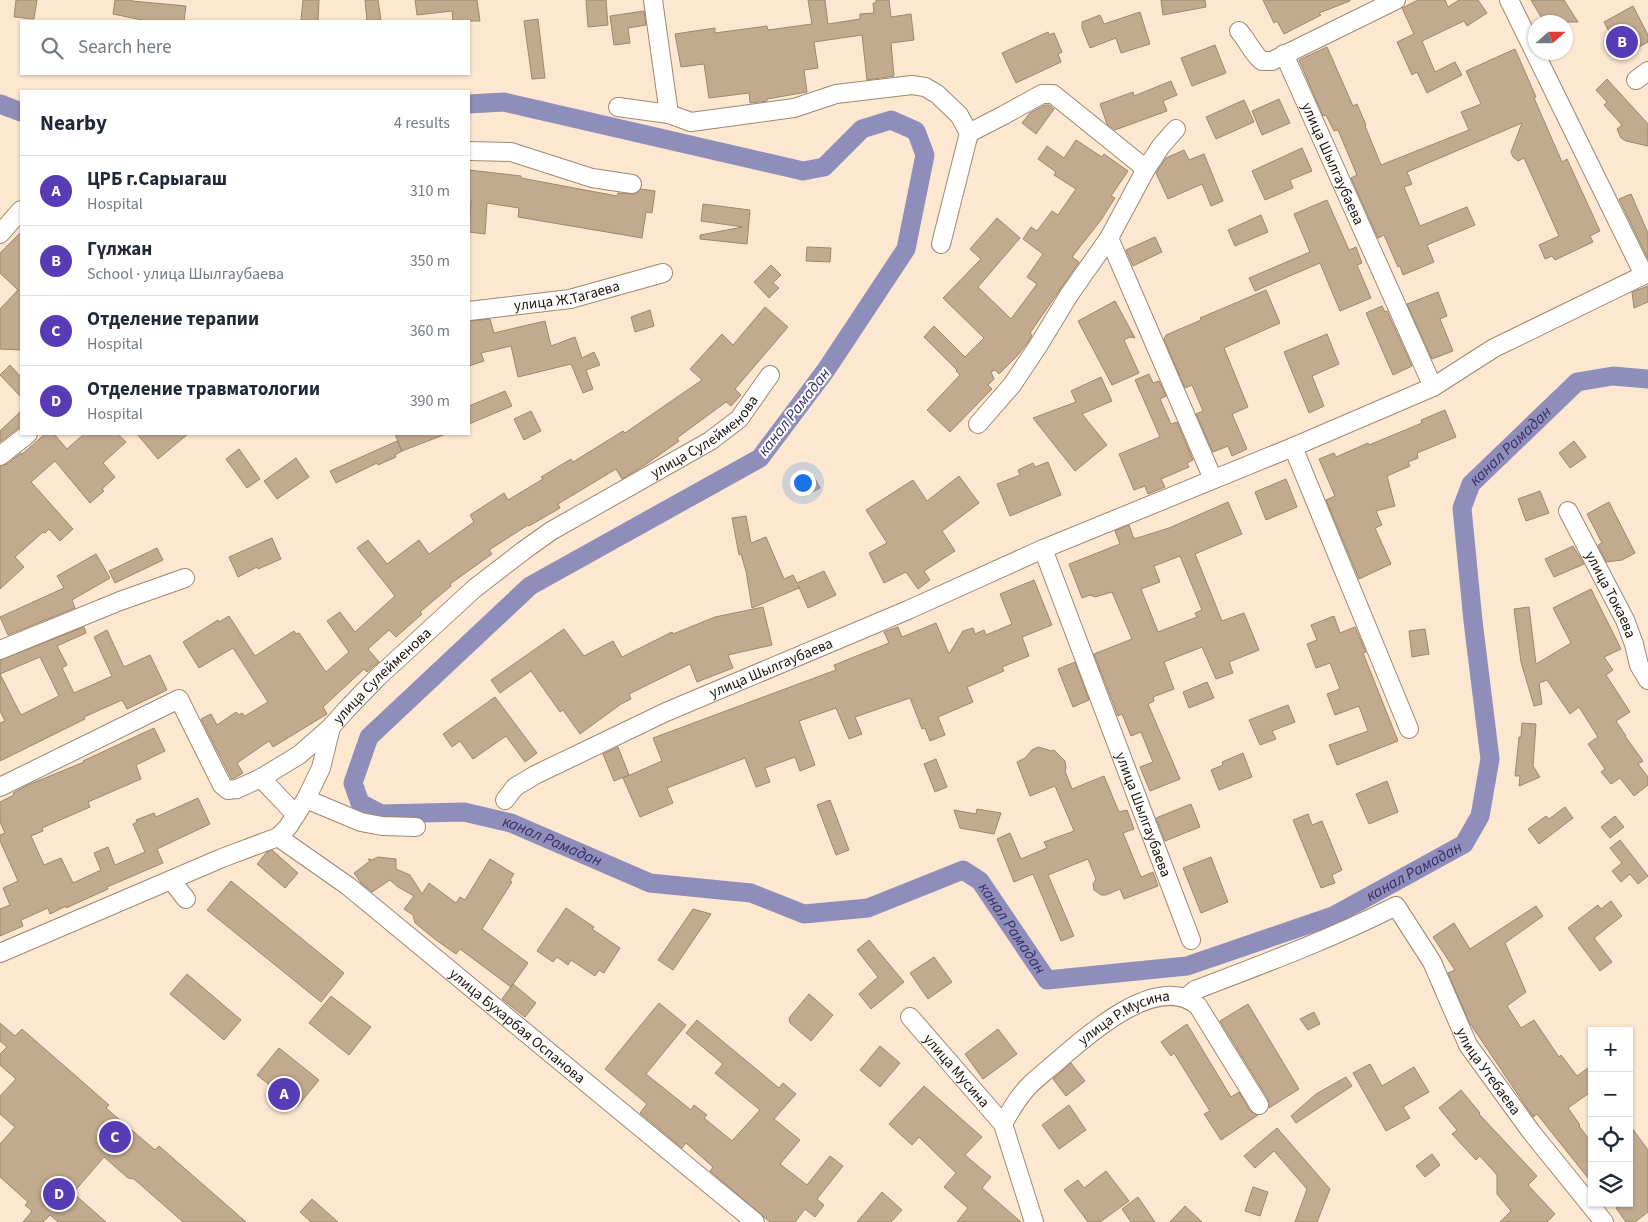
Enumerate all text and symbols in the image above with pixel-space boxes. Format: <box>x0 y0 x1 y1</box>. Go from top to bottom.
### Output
north arrow <box>1528 15 1573 60</box>
search box <box>20 20 470 75</box>
pin: B <box>1606 23 1638 61</box>
icon: search <box>38 34 66 62</box>
text: Search here <box>78 34 172 61</box>
street label: улица Шылгаубаева <box>1296 99 1370 228</box>
text: Nearby <box>40 108 107 138</box>
text: 4 results <box>394 112 450 134</box>
text: ЦРБ г.Сарыагаш <box>87 166 227 193</box>
text: A <box>51 180 61 202</box>
text: 310 m <box>410 180 450 202</box>
text: Hospital <box>87 193 143 215</box>
text: Гүлжан <box>87 236 152 263</box>
text: B <box>51 250 61 272</box>
text: 350 m <box>410 250 450 272</box>
text: School · улица Шылгаубаева <box>87 263 284 285</box>
street label: улица Ж.Тагаева <box>513 275 622 316</box>
text: Отделение терапии <box>87 306 259 333</box>
text: C <box>51 320 61 342</box>
text: 360 m <box>410 320 450 342</box>
text: Hospital <box>87 333 143 355</box>
water label: канал Рамадан <box>753 363 836 461</box>
text: Отделение травматологии <box>87 376 320 403</box>
text: D <box>51 390 61 412</box>
text: 390 m <box>410 390 450 412</box>
street label: улица Сулейменова <box>647 391 763 483</box>
water label: канал Рамадан <box>1464 401 1557 491</box>
text: Hospital <box>87 403 143 425</box>
your location <box>790 470 816 496</box>
street label: улица Токаева <box>1580 547 1641 641</box>
street label: улица Сулейменова <box>328 623 436 729</box>
street label: улица Шылгаубаева <box>706 632 836 703</box>
street label: улица Шылгаубаева <box>1110 749 1177 880</box>
water label: канал Рамадан <box>500 810 606 872</box>
water label: канал Рамадан <box>1362 836 1466 907</box>
water label: канал Рамадан <box>973 878 1051 979</box>
street label: улица Бухарбая Оспанова <box>445 963 590 1088</box>
street label: улица Р.Мусина <box>1073 985 1170 1050</box>
street label: улица Утебаева <box>1451 1024 1526 1119</box>
map controls <box>1588 1027 1633 1207</box>
button: + <box>1588 1027 1633 1072</box>
street label: улица Мусина <box>919 1029 995 1112</box>
button: − <box>1588 1072 1633 1117</box>
pin: A <box>268 1075 300 1113</box>
button: locate <box>1588 1117 1633 1162</box>
pin: C <box>99 1118 131 1156</box>
button: layers <box>1588 1162 1633 1207</box>
pin: D <box>43 1175 75 1213</box>

